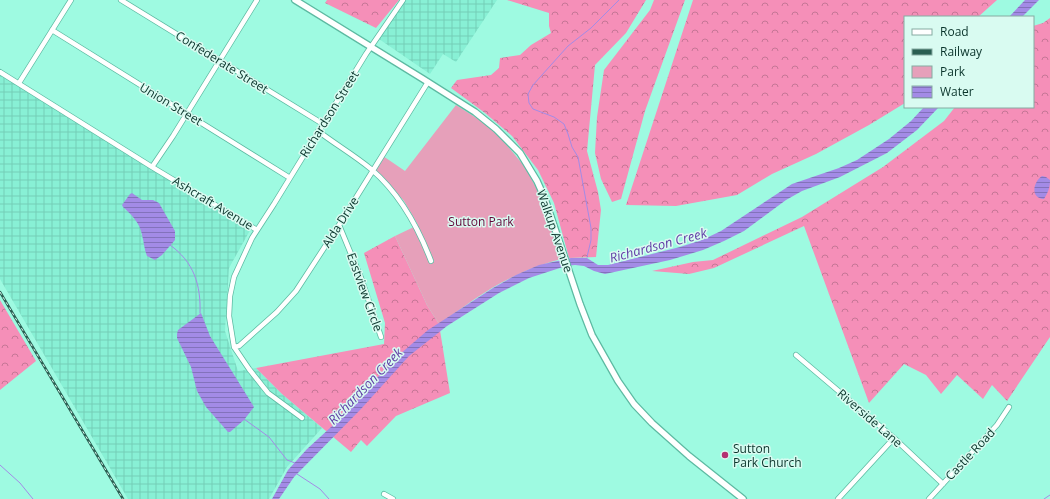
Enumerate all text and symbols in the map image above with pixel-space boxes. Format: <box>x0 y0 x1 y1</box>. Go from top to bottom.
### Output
legend <box>904 16 1034 108</box>
text: Road <box>940 23 969 40</box>
street label: Confederate Street <box>172 27 272 97</box>
text: Railway <box>940 43 983 60</box>
text: Park <box>940 63 966 80</box>
street label: Richardson Street <box>295 67 363 161</box>
street label: Union Street <box>136 79 206 129</box>
text: Water <box>940 83 974 100</box>
street label: Ashcraft Avenue <box>170 172 257 234</box>
street label: Walkup Avenue <box>533 187 577 275</box>
street label: Alda Drive <box>318 193 362 251</box>
park label: Sutton Park <box>448 213 514 230</box>
water label: Richardson Creek <box>607 223 709 267</box>
street label: Eastview Circle <box>343 250 387 334</box>
water label: Richardson Creek <box>324 343 407 428</box>
street label: Riverside Lane <box>834 385 906 451</box>
street label: Castle Road <box>941 424 999 484</box>
place label: Sutton Park Church <box>733 440 802 471</box>
marker: Sutton Park Church <box>720 450 730 460</box>

